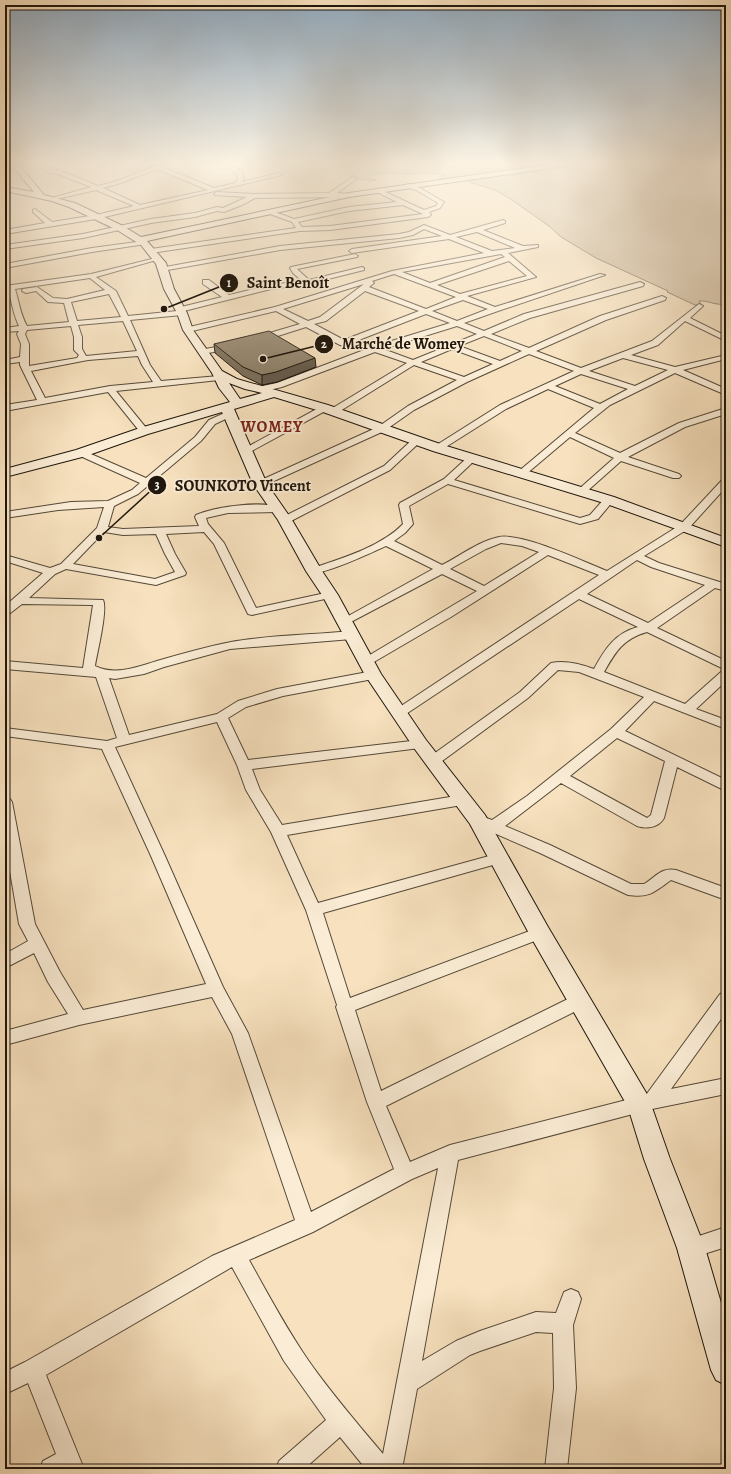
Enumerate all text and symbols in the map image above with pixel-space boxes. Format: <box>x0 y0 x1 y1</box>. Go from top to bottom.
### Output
callout: Saint Benoît <box>219 269 337 297</box>
text: Saint Benoît <box>247 272 330 294</box>
text: 1 <box>227 275 232 291</box>
callout: Marché de Womey <box>314 330 473 358</box>
text: Marché de Womey <box>342 333 465 355</box>
text: 2 <box>321 336 327 352</box>
district label: WOMEY <box>240 416 303 438</box>
callout: SOUNKOTO Vincent <box>147 471 319 499</box>
text: SOUNKOTO Vincent <box>175 475 312 497</box>
text: 3 <box>154 477 160 493</box>

